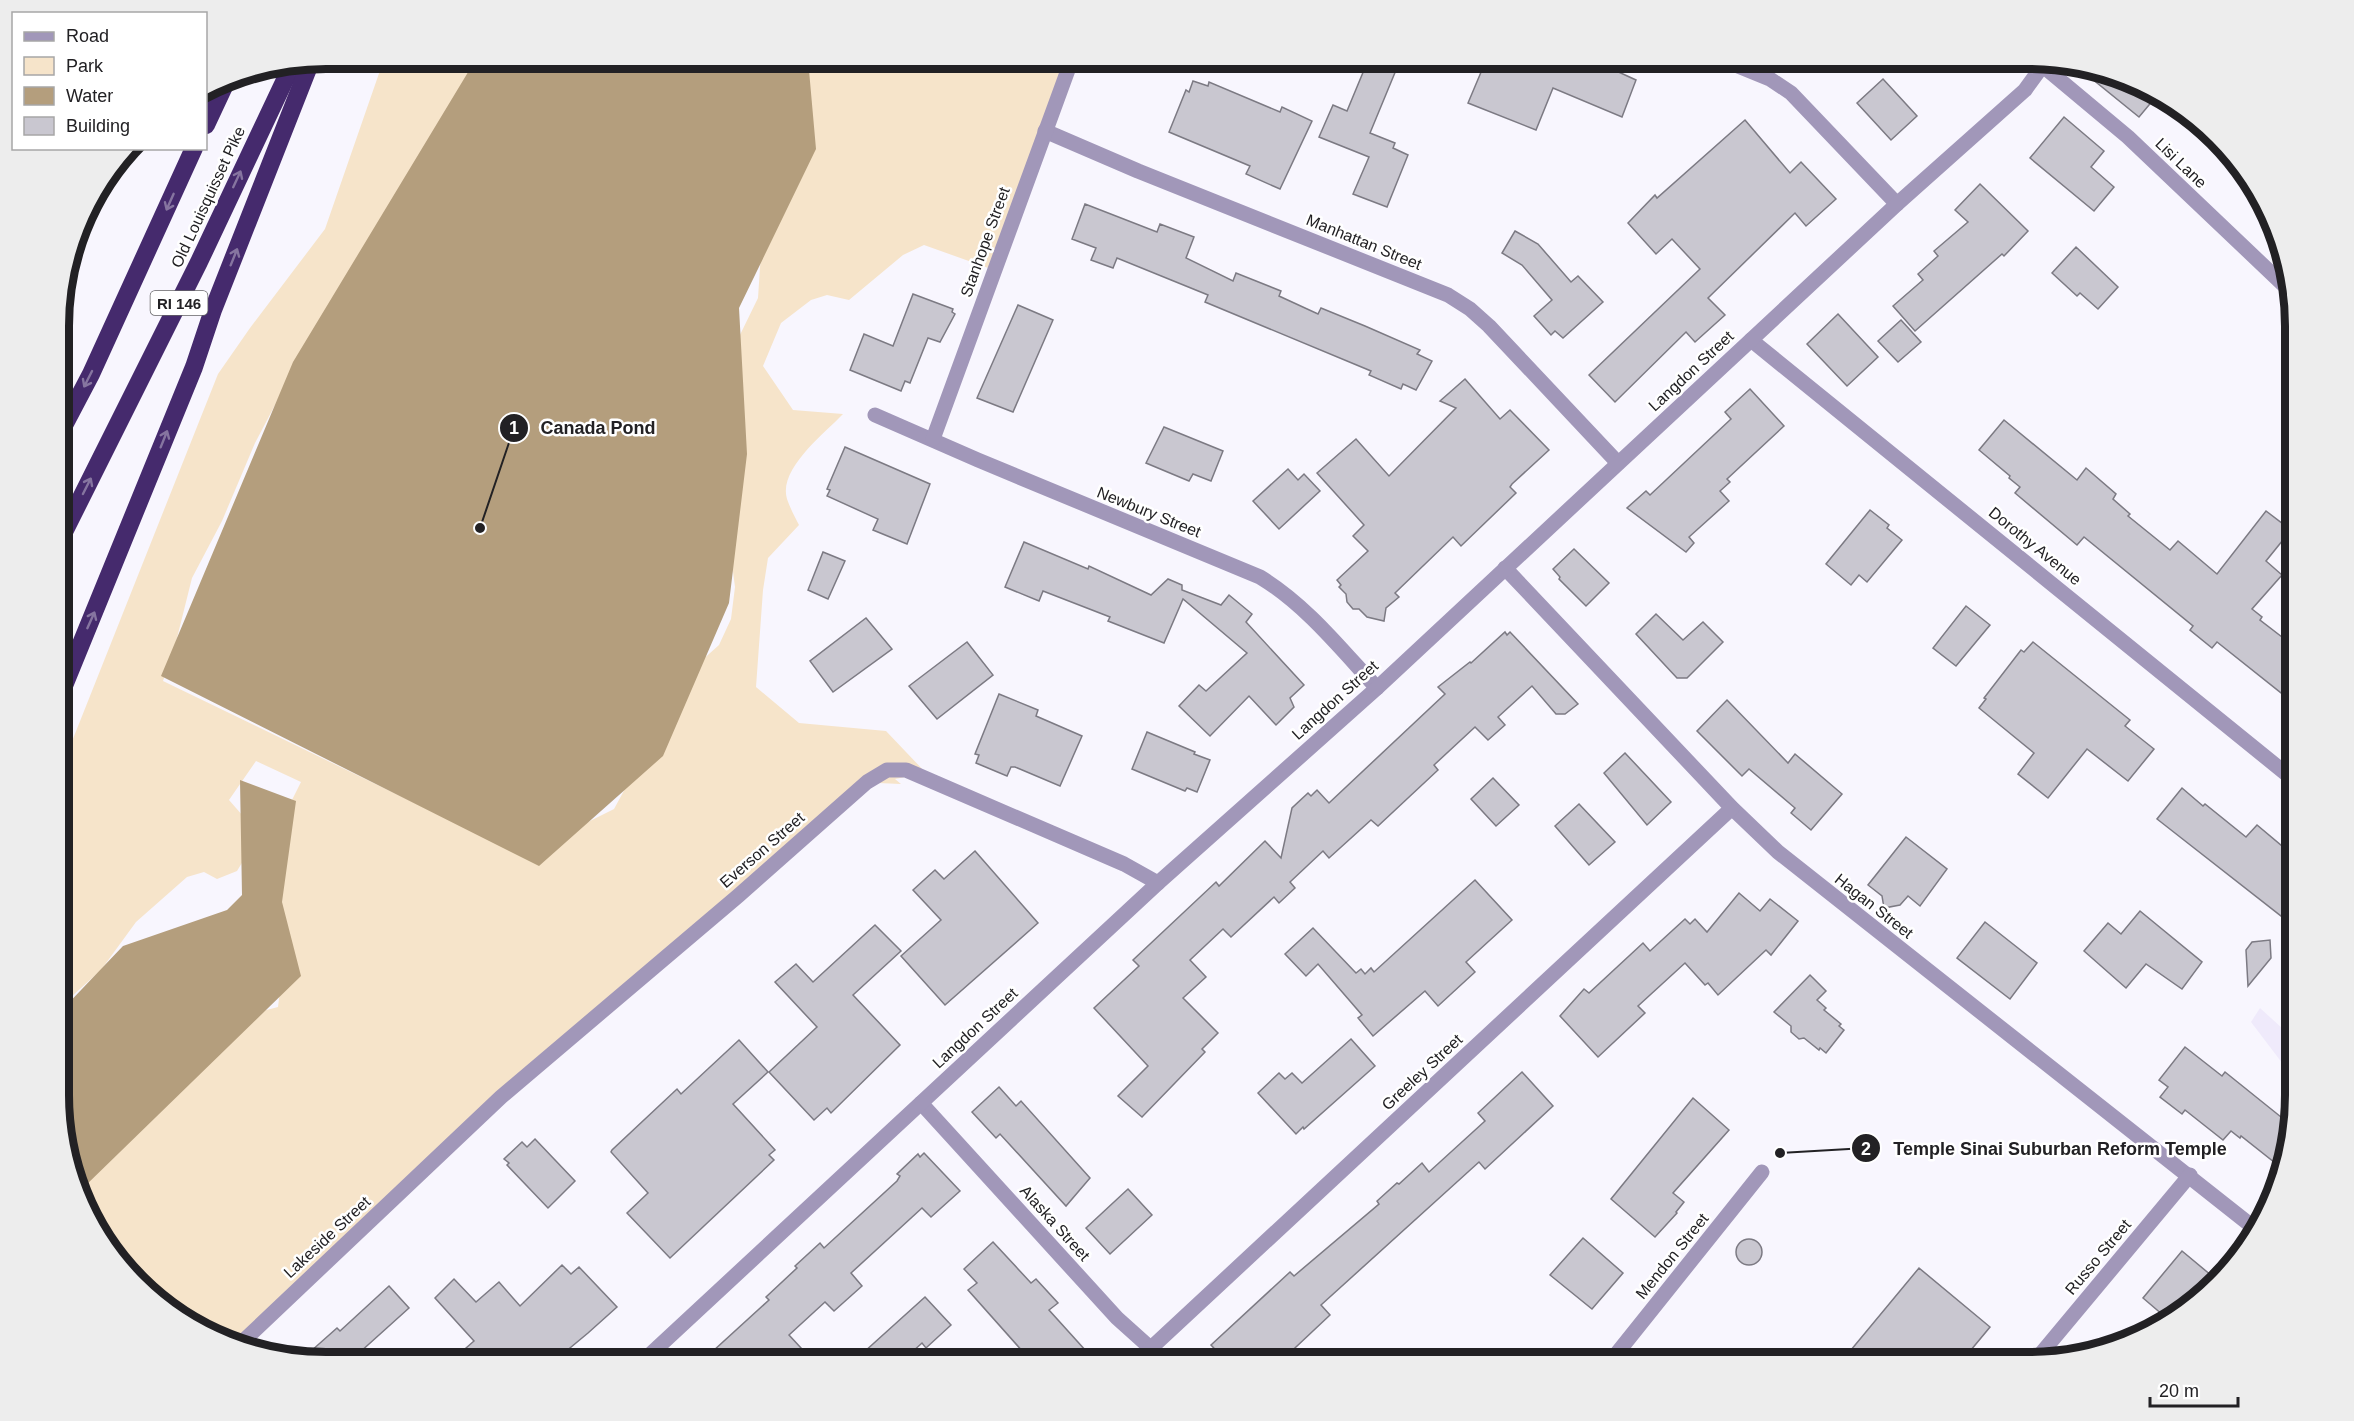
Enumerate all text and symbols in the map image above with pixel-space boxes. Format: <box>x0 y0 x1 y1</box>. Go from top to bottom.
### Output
legend <box>12 12 207 150</box>
text: Road <box>66 26 109 46</box>
text: Park <box>66 56 104 76</box>
text: Water <box>66 86 113 106</box>
text: Building <box>66 116 130 136</box>
street label: Old Louisquisset Pike <box>168 124 248 270</box>
street label: Lisi Lane <box>2152 135 2210 191</box>
one-way arrow <box>232 170 244 188</box>
street label: Stanhope Street <box>957 184 1013 299</box>
one-way arrow <box>163 192 175 210</box>
street label: Manhattan Street <box>1304 211 1425 273</box>
one-way arrow <box>229 248 240 267</box>
road number: RI 146 <box>150 291 207 315</box>
street label: Langdon Street <box>1645 327 1737 415</box>
one-way arrow <box>82 369 94 387</box>
callout: Canada Pond <box>499 410 668 446</box>
text: 1 <box>509 418 519 438</box>
text: Canada Pond <box>540 418 656 438</box>
one-way arrow <box>159 431 170 449</box>
one-way arrow <box>82 477 93 495</box>
street label: Newbury Street <box>1095 483 1204 541</box>
street label: Dorothy Avenue <box>1986 504 2085 588</box>
one-way arrow <box>86 611 97 629</box>
street label: Langdon Street <box>1289 657 1382 743</box>
street label: Everson Street <box>716 809 808 891</box>
street label: Hagan Street <box>1832 870 1917 942</box>
street label: Langdon Street <box>929 984 1021 1072</box>
street label: Greeley Street <box>1378 1030 1466 1113</box>
callout: Temple Sinai Suburban Reform Temple <box>1851 1130 2238 1166</box>
text: 2 <box>1861 1139 1871 1159</box>
text: Temple Sinai Suburban Reform Temple <box>1893 1139 2227 1159</box>
street label: Alaska Street <box>1017 1182 1094 1264</box>
street label: Lakeside Street <box>281 1192 374 1281</box>
street label: Mendon Street <box>1632 1209 1712 1302</box>
street label: Russo Street <box>2062 1216 2135 1298</box>
scale bar <box>2150 1370 2238 1408</box>
text: 20 m <box>2159 1381 2199 1401</box>

